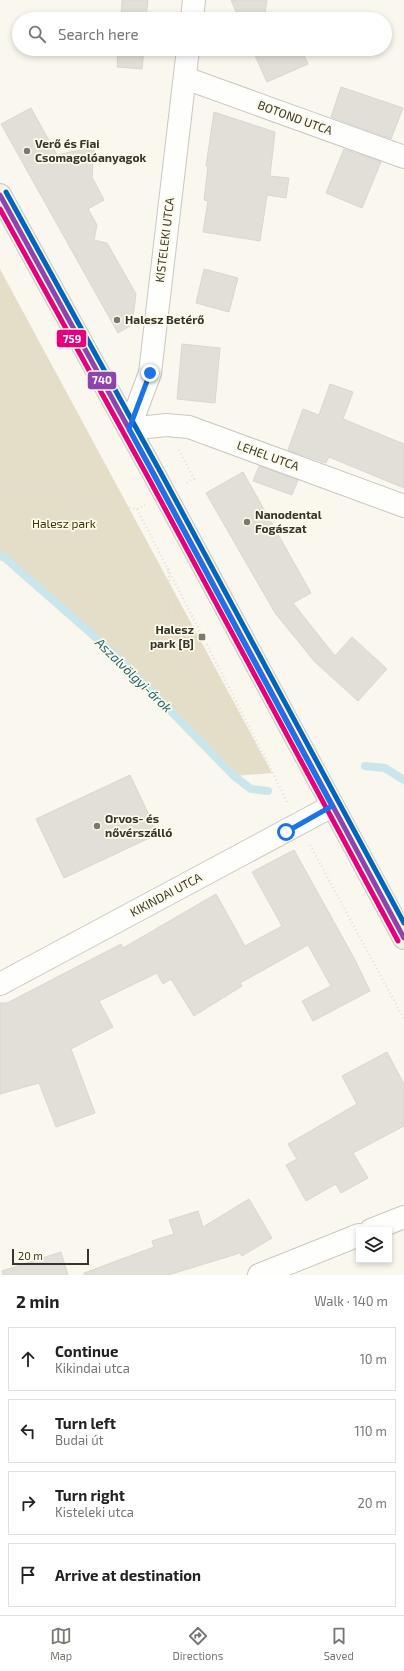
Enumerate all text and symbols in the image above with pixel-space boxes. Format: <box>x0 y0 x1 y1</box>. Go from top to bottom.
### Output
search box <box>12 12 392 56</box>
icon: search <box>26 23 48 45</box>
text: Search here <box>58 25 139 43</box>
street label: BOTOND UTCA <box>256 97 335 137</box>
place label: Verő és Fiai Csomagolóanyagok <box>35 136 147 165</box>
marker: Verő és Fiai Csomagolóanyagok <box>22 146 32 156</box>
street label: KISTELEKI UTCA <box>152 196 176 283</box>
place label: Halesz Betérő <box>125 312 204 326</box>
marker: Halesz Betérő <box>112 315 122 325</box>
line badge: 759 <box>56 329 87 348</box>
text: 759 <box>63 332 81 345</box>
route end <box>141 364 159 382</box>
line badge: 740 <box>87 371 117 390</box>
text: 740 <box>92 373 112 386</box>
street label: LEHEL UTCA <box>235 437 302 473</box>
place label: Nanodental Fogászat <box>255 507 322 535</box>
park label: Halesz park <box>32 516 96 530</box>
marker: Nanodental Fogászat <box>242 517 252 527</box>
place label: Halesz park [B] <box>150 622 194 651</box>
marker: Halesz park [B] <box>197 632 207 642</box>
water label: Aszalvölgyi-árok <box>92 634 176 716</box>
place label: Orvos- és nővérszálló <box>105 811 172 839</box>
marker: Orvos- és nővérszálló <box>92 821 102 831</box>
route start <box>277 823 295 841</box>
street label: KIKINDAI UTCA <box>127 869 204 919</box>
map controls <box>356 1227 392 1263</box>
button: layers <box>356 1227 392 1263</box>
scale bar <box>12 1247 89 1266</box>
text: 20 m <box>18 1249 43 1262</box>
text: 2 min <box>16 1291 59 1311</box>
text: Walk · 140 m <box>314 1293 388 1309</box>
text: Continue <box>55 1342 118 1360</box>
icon: ahead <box>17 1348 39 1370</box>
text: 10 m <box>360 1351 387 1367</box>
text: Kikindai utca <box>55 1360 130 1376</box>
text: Turn left <box>55 1414 116 1432</box>
icon: left <box>17 1420 39 1442</box>
text: 110 m <box>355 1423 387 1439</box>
text: Budai út <box>55 1432 104 1448</box>
text: Turn right <box>55 1486 125 1504</box>
icon: right <box>17 1492 39 1514</box>
text: 20 m <box>358 1495 387 1511</box>
text: Kisteleki utca <box>55 1504 134 1520</box>
icon: arrive <box>17 1564 39 1586</box>
text: Arrive at destination <box>55 1566 201 1584</box>
tab: Map <box>50 1625 72 1662</box>
tab: Directions <box>173 1625 223 1662</box>
tab: Saved <box>324 1625 354 1662</box>

